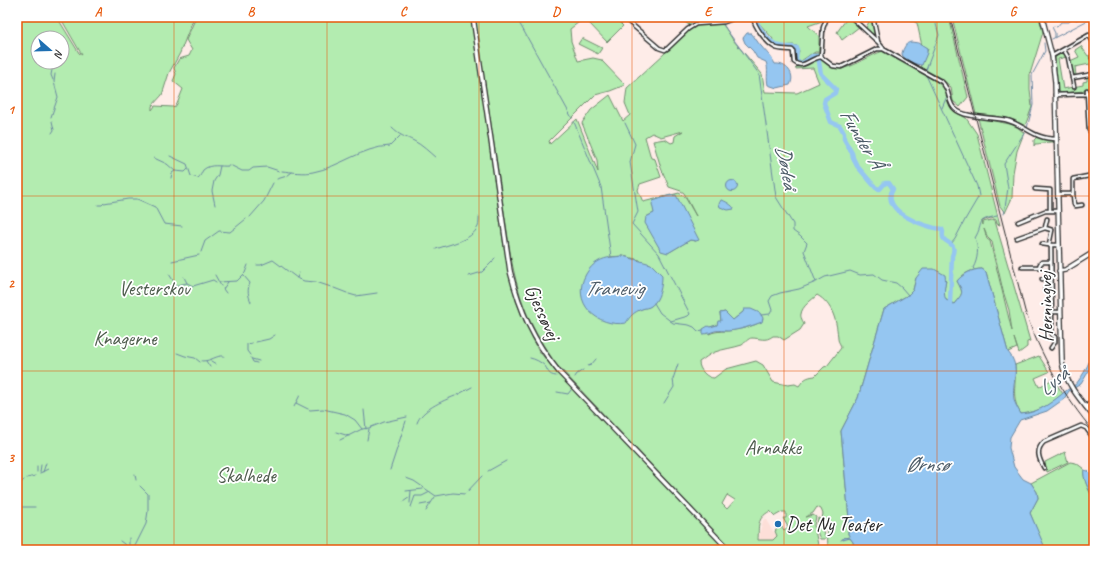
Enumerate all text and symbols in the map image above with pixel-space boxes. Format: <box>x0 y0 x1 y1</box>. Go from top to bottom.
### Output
text: A <box>95 4 103 20</box>
text: B <box>248 4 256 20</box>
text: C <box>400 4 408 20</box>
text: D <box>552 4 561 20</box>
text: E <box>705 4 714 20</box>
text: F <box>857 4 866 20</box>
text: G <box>1010 4 1018 20</box>
north arrow <box>30 30 70 70</box>
text: N <box>51 48 67 61</box>
text: 1 <box>8 102 16 118</box>
water label: Funder Å <box>834 104 894 179</box>
water label: Dødeå <box>770 143 804 196</box>
street label: Herningvej <box>1032 269 1059 343</box>
water label: Tranevig <box>584 275 646 301</box>
text: 2 <box>8 276 15 292</box>
park label: Vesterskov <box>119 276 192 301</box>
street label: Gjessøvej <box>519 280 567 347</box>
park label: Knagerne <box>93 326 158 351</box>
water label: Lyså <box>1032 358 1077 401</box>
park label: Arnakke <box>745 435 802 460</box>
text: 3 <box>8 450 15 466</box>
water label: Ørnsø <box>906 451 953 477</box>
park label: Skalhede <box>216 463 277 488</box>
place label: Det Ny Teater <box>786 512 883 537</box>
marker: Det Ny Teater <box>773 519 783 529</box>

